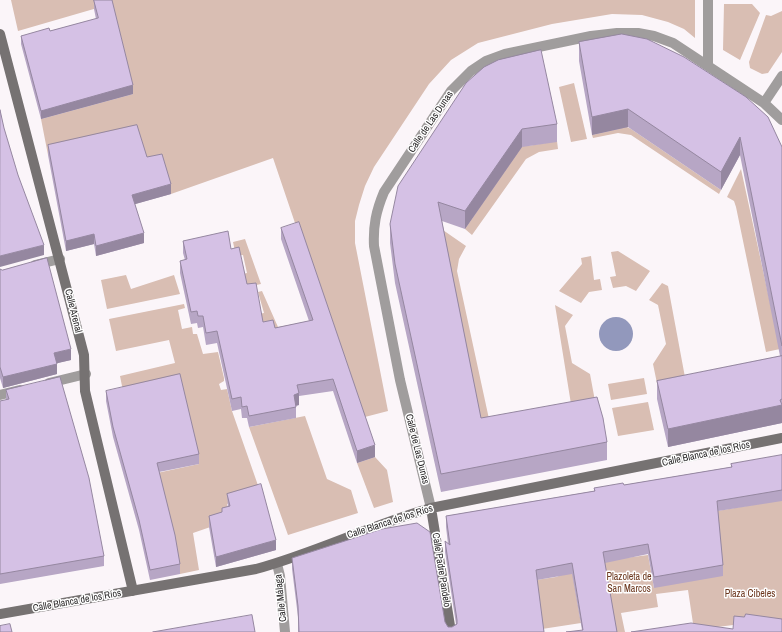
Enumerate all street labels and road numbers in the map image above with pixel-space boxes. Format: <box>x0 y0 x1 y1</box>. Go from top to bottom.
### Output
street label: Calle de Las Dunas <box>406 89 456 155</box>
street label: Calle Arenal <box>62 288 84 334</box>
street label: Calle de Las Dunas <box>403 413 431 485</box>
street label: Calle Blanca de los Ríos <box>661 439 751 469</box>
street label: Calle Blanca de los Ríos <box>346 502 434 542</box>
street label: Calle Padre Pandelo <box>429 532 453 608</box>
street label: Calle Málaga <box>273 574 289 622</box>
street label: Calle Blanca de los Ríos <box>32 587 122 615</box>

